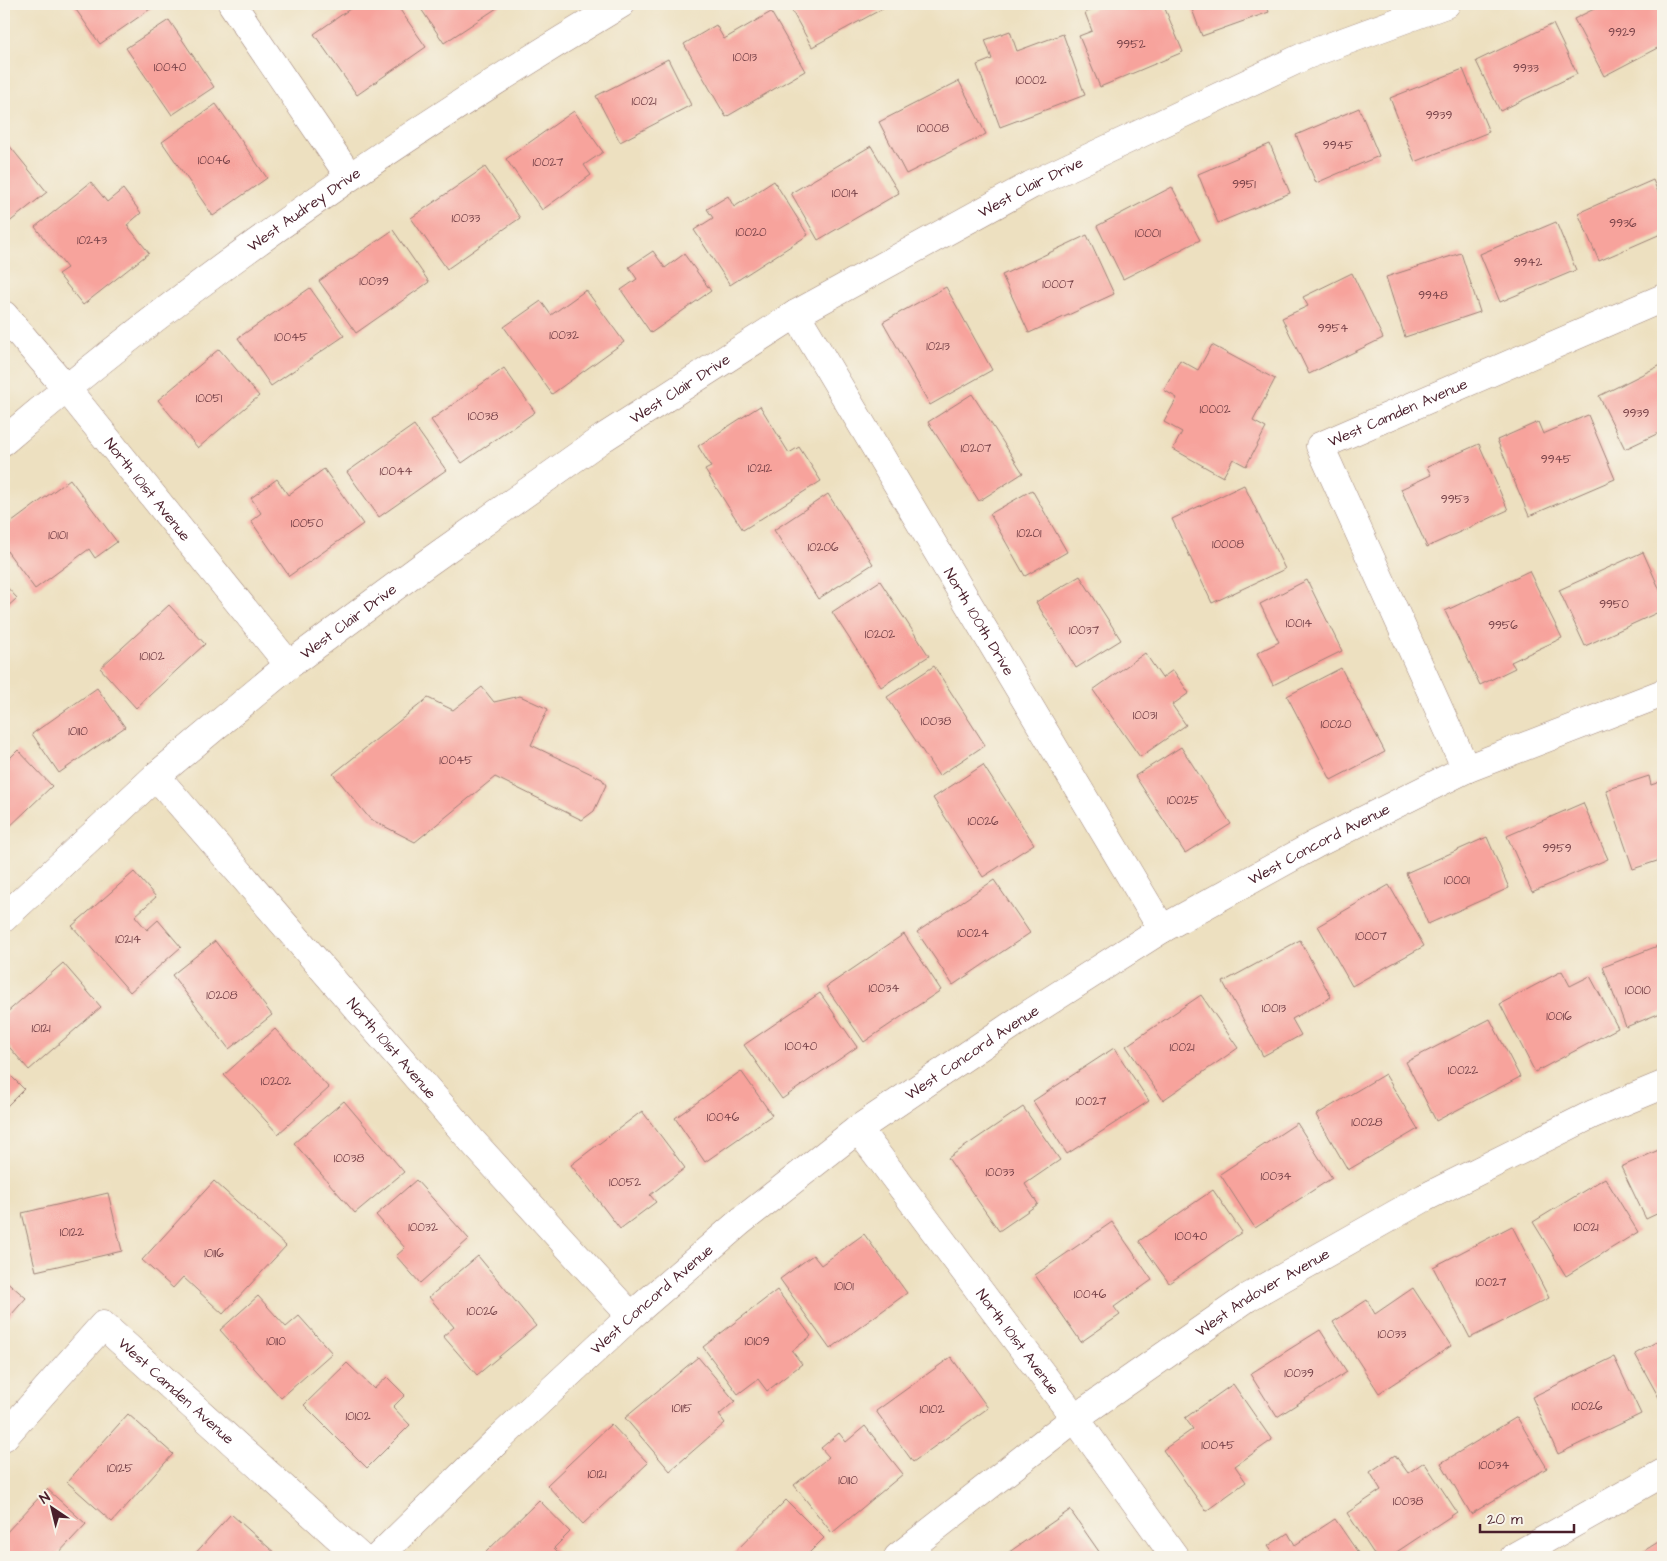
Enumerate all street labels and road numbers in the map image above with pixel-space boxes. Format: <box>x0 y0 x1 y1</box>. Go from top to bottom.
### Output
street label: West Clair Drive <box>975 152 1087 223</box>
street label: West Audrey Drive <box>243 163 365 257</box>
street label: West Clair Drive <box>626 349 734 429</box>
street label: West Camden Avenue <box>1325 374 1471 452</box>
street label: North 101st Avenue <box>99 434 195 546</box>
street label: North 100th Drive <box>938 564 1019 680</box>
street label: West Clair Drive <box>296 579 401 664</box>
street label: West Concord Avenue <box>1245 799 1393 890</box>
street label: North 101st Avenue <box>342 993 441 1104</box>
street label: West Concord Avenue <box>901 1000 1043 1105</box>
street label: West Concord Avenue <box>586 1240 718 1359</box>
street label: West Andover Avenue <box>1191 1243 1334 1342</box>
street label: North 101st Avenue <box>971 1285 1064 1399</box>
street label: West Camden Avenue <box>113 1333 238 1449</box>

